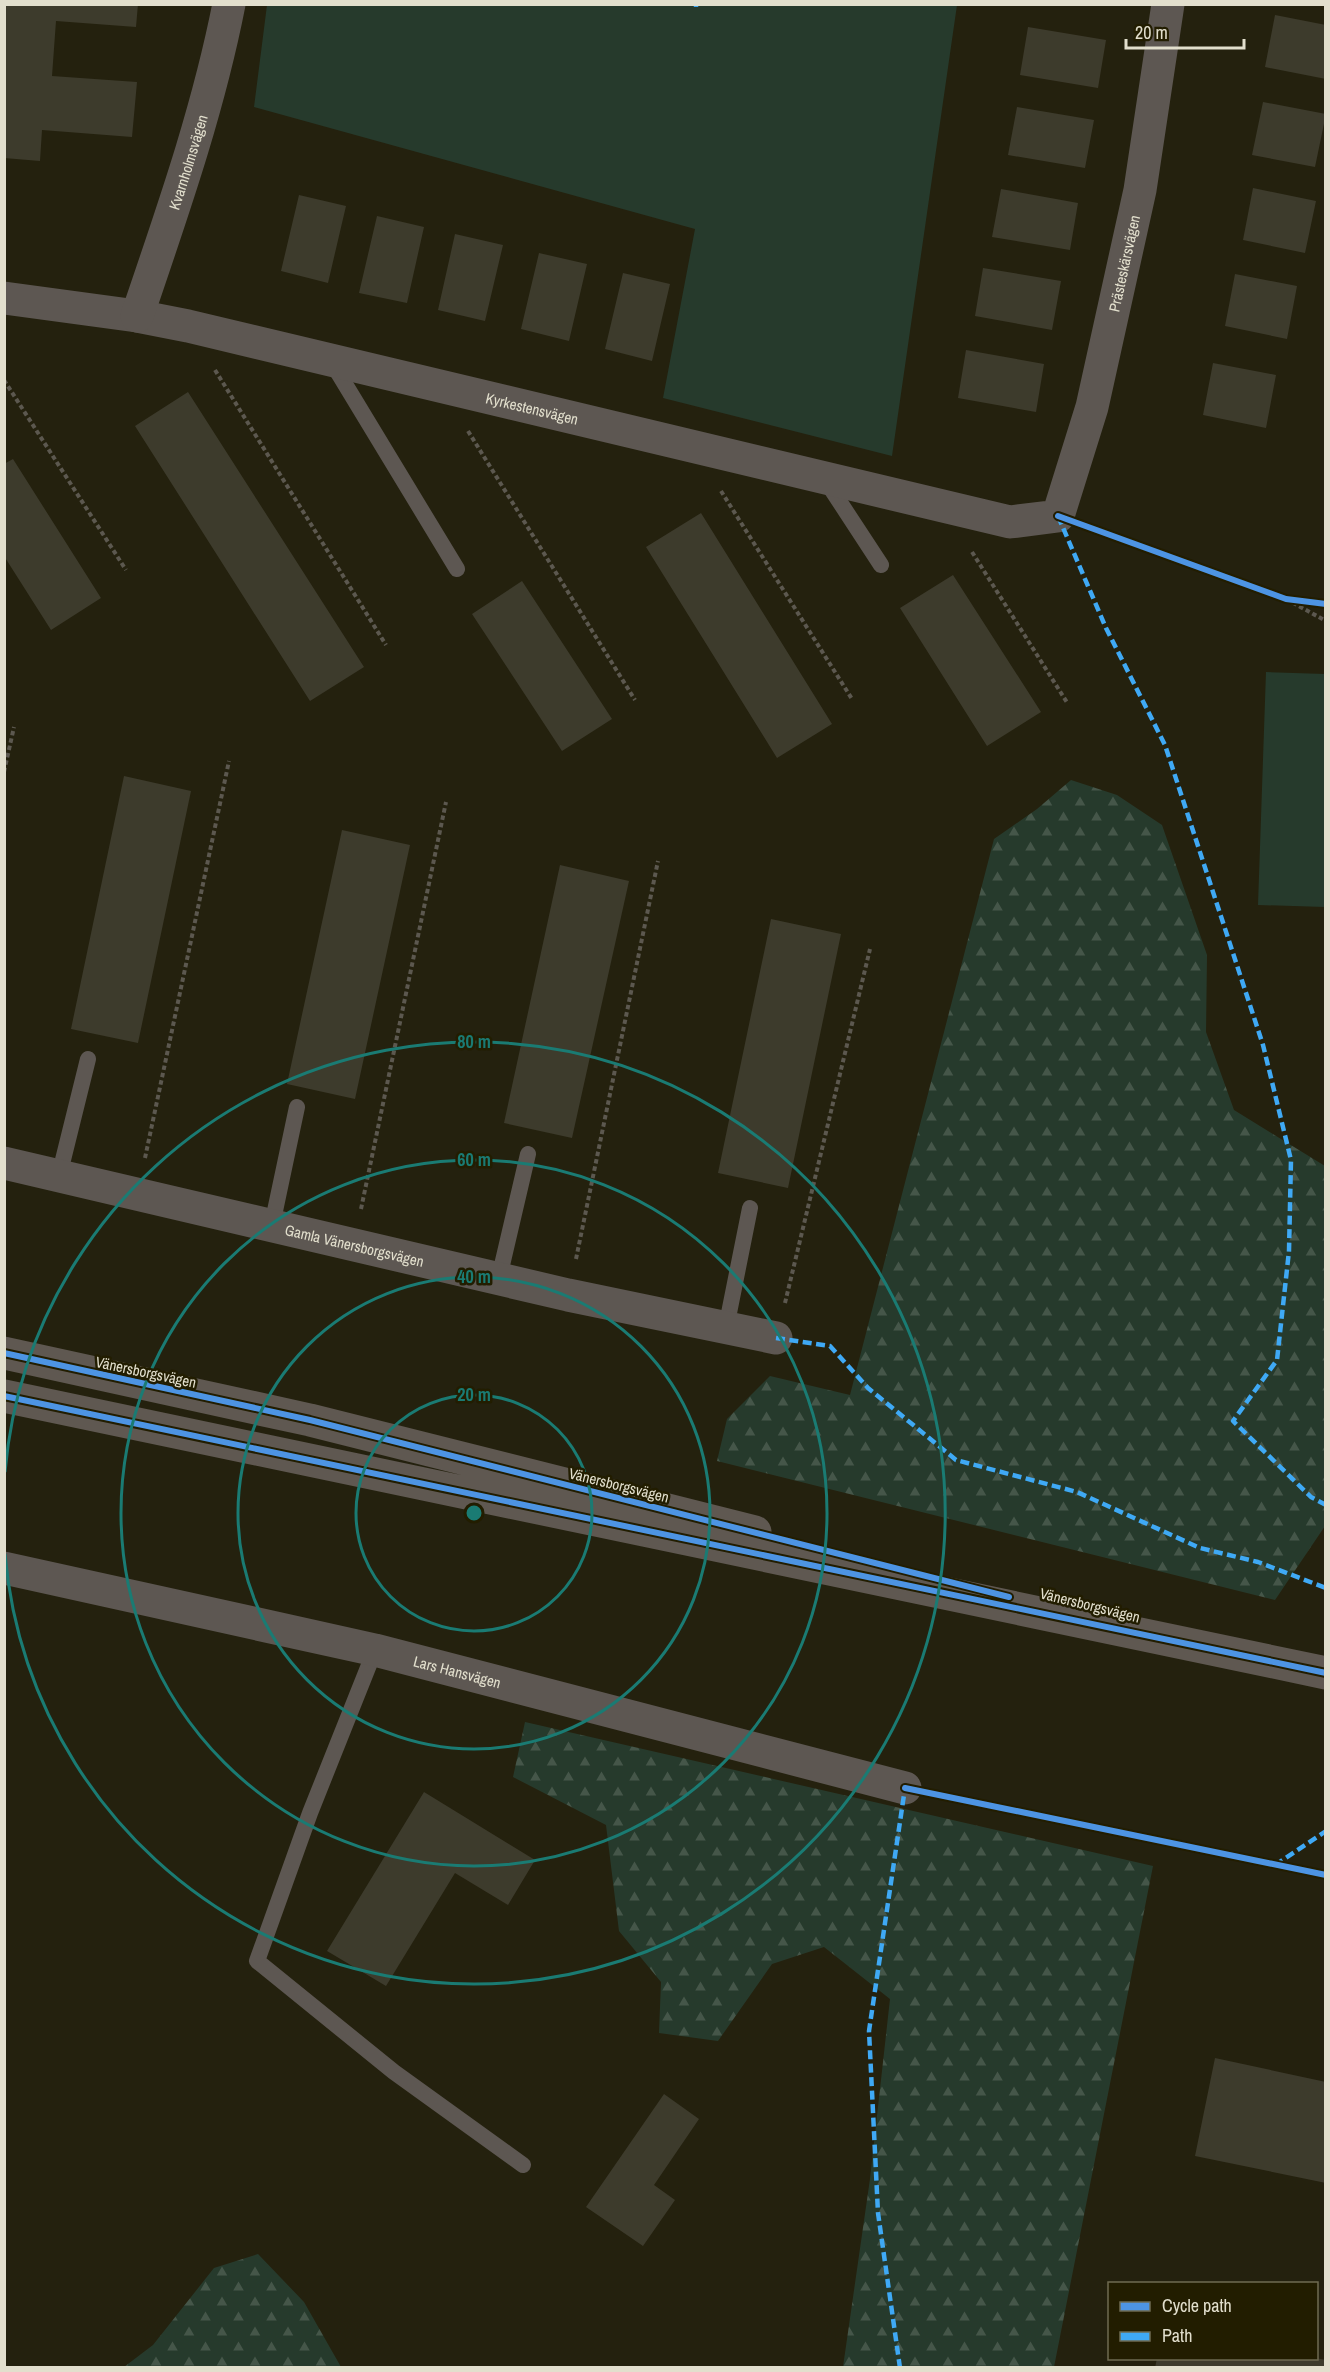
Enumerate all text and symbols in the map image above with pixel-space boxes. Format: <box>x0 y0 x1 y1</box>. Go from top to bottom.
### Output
scale bar <box>1126 12 1244 50</box>
text: 20 m <box>1135 20 1168 45</box>
street label: Kvarnholmsvägen <box>163 112 212 212</box>
street label: Prästeskärsvägen <box>1103 213 1145 314</box>
street label: Kyrkestensvägen <box>484 387 581 429</box>
text: 80 m <box>457 1029 491 1054</box>
text: 60 m <box>457 1147 491 1172</box>
street label: Gamla Vänersborgsvägen <box>283 1219 426 1271</box>
text: 40 m <box>457 1264 491 1289</box>
street label: Vänersborgsvägen <box>94 1351 198 1393</box>
text: 20 m <box>457 1382 491 1407</box>
street label: Vänersborgsvägen <box>567 1462 671 1508</box>
centre of rings <box>464 1503 484 1523</box>
street label: Vänersborgsvägen <box>1038 1582 1142 1628</box>
street label: Lars Hansvägen <box>411 1650 503 1693</box>
legend <box>1108 2282 1318 2360</box>
text: Cycle path <box>1162 2293 1232 2318</box>
text: Path <box>1162 2323 1192 2348</box>

